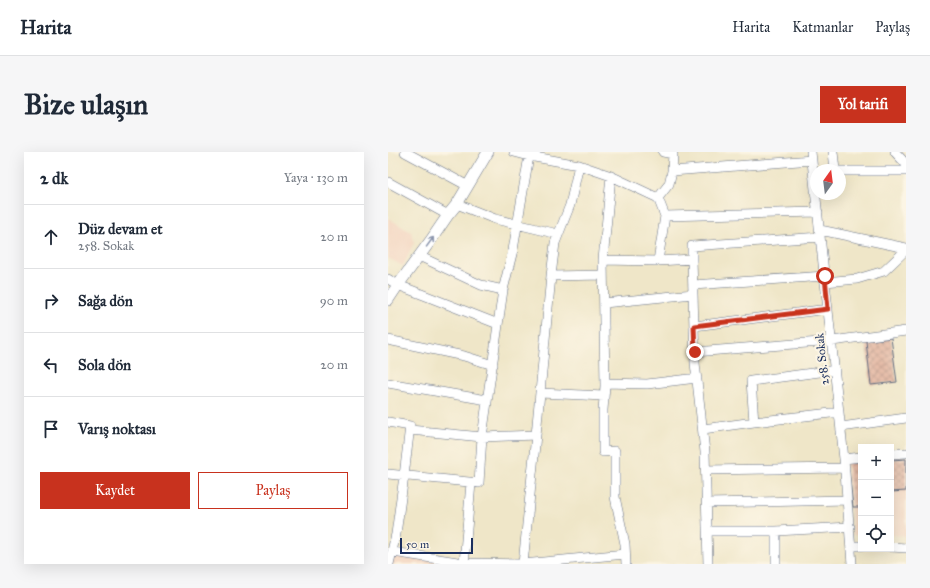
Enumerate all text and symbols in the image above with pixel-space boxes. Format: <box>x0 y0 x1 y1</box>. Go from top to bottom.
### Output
text: Harita <box>20 16 72 39</box>
text: Harita <box>732 19 770 36</box>
text: Katmanlar <box>792 19 853 36</box>
text: Paylaş <box>875 19 910 36</box>
button: Yol tarifi <box>820 86 906 123</box>
text: Bize ulaşın <box>24 87 148 122</box>
north arrow <box>810 164 846 200</box>
text: 2 dk <box>40 168 68 189</box>
text: Yaya · 130 m <box>284 170 348 186</box>
text: Düz devam et <box>78 220 163 238</box>
icon: ahead <box>40 226 62 248</box>
text: 20 m <box>320 229 348 245</box>
one-way arrow <box>426 237 434 248</box>
text: 258. Sokak <box>78 238 134 254</box>
route start <box>816 267 834 285</box>
icon: right <box>40 290 62 312</box>
text: Sağa dön <box>78 292 133 310</box>
text: 90 m <box>320 293 348 309</box>
street label: 258. Sokak <box>812 332 832 386</box>
route end <box>686 343 704 361</box>
icon: left <box>40 354 62 376</box>
text: Sola dön <box>78 356 131 374</box>
text: 20 m <box>320 357 348 373</box>
icon: arrive <box>40 418 62 440</box>
text: Varış noktası <box>78 420 156 438</box>
map controls <box>858 444 894 552</box>
button: + <box>858 444 894 480</box>
button: Kaydet <box>40 472 190 509</box>
button: Paylaş <box>198 472 348 509</box>
button: − <box>858 480 894 516</box>
button: locate <box>858 516 894 552</box>
scale bar <box>400 536 473 555</box>
text: 50 m <box>406 538 429 551</box>

